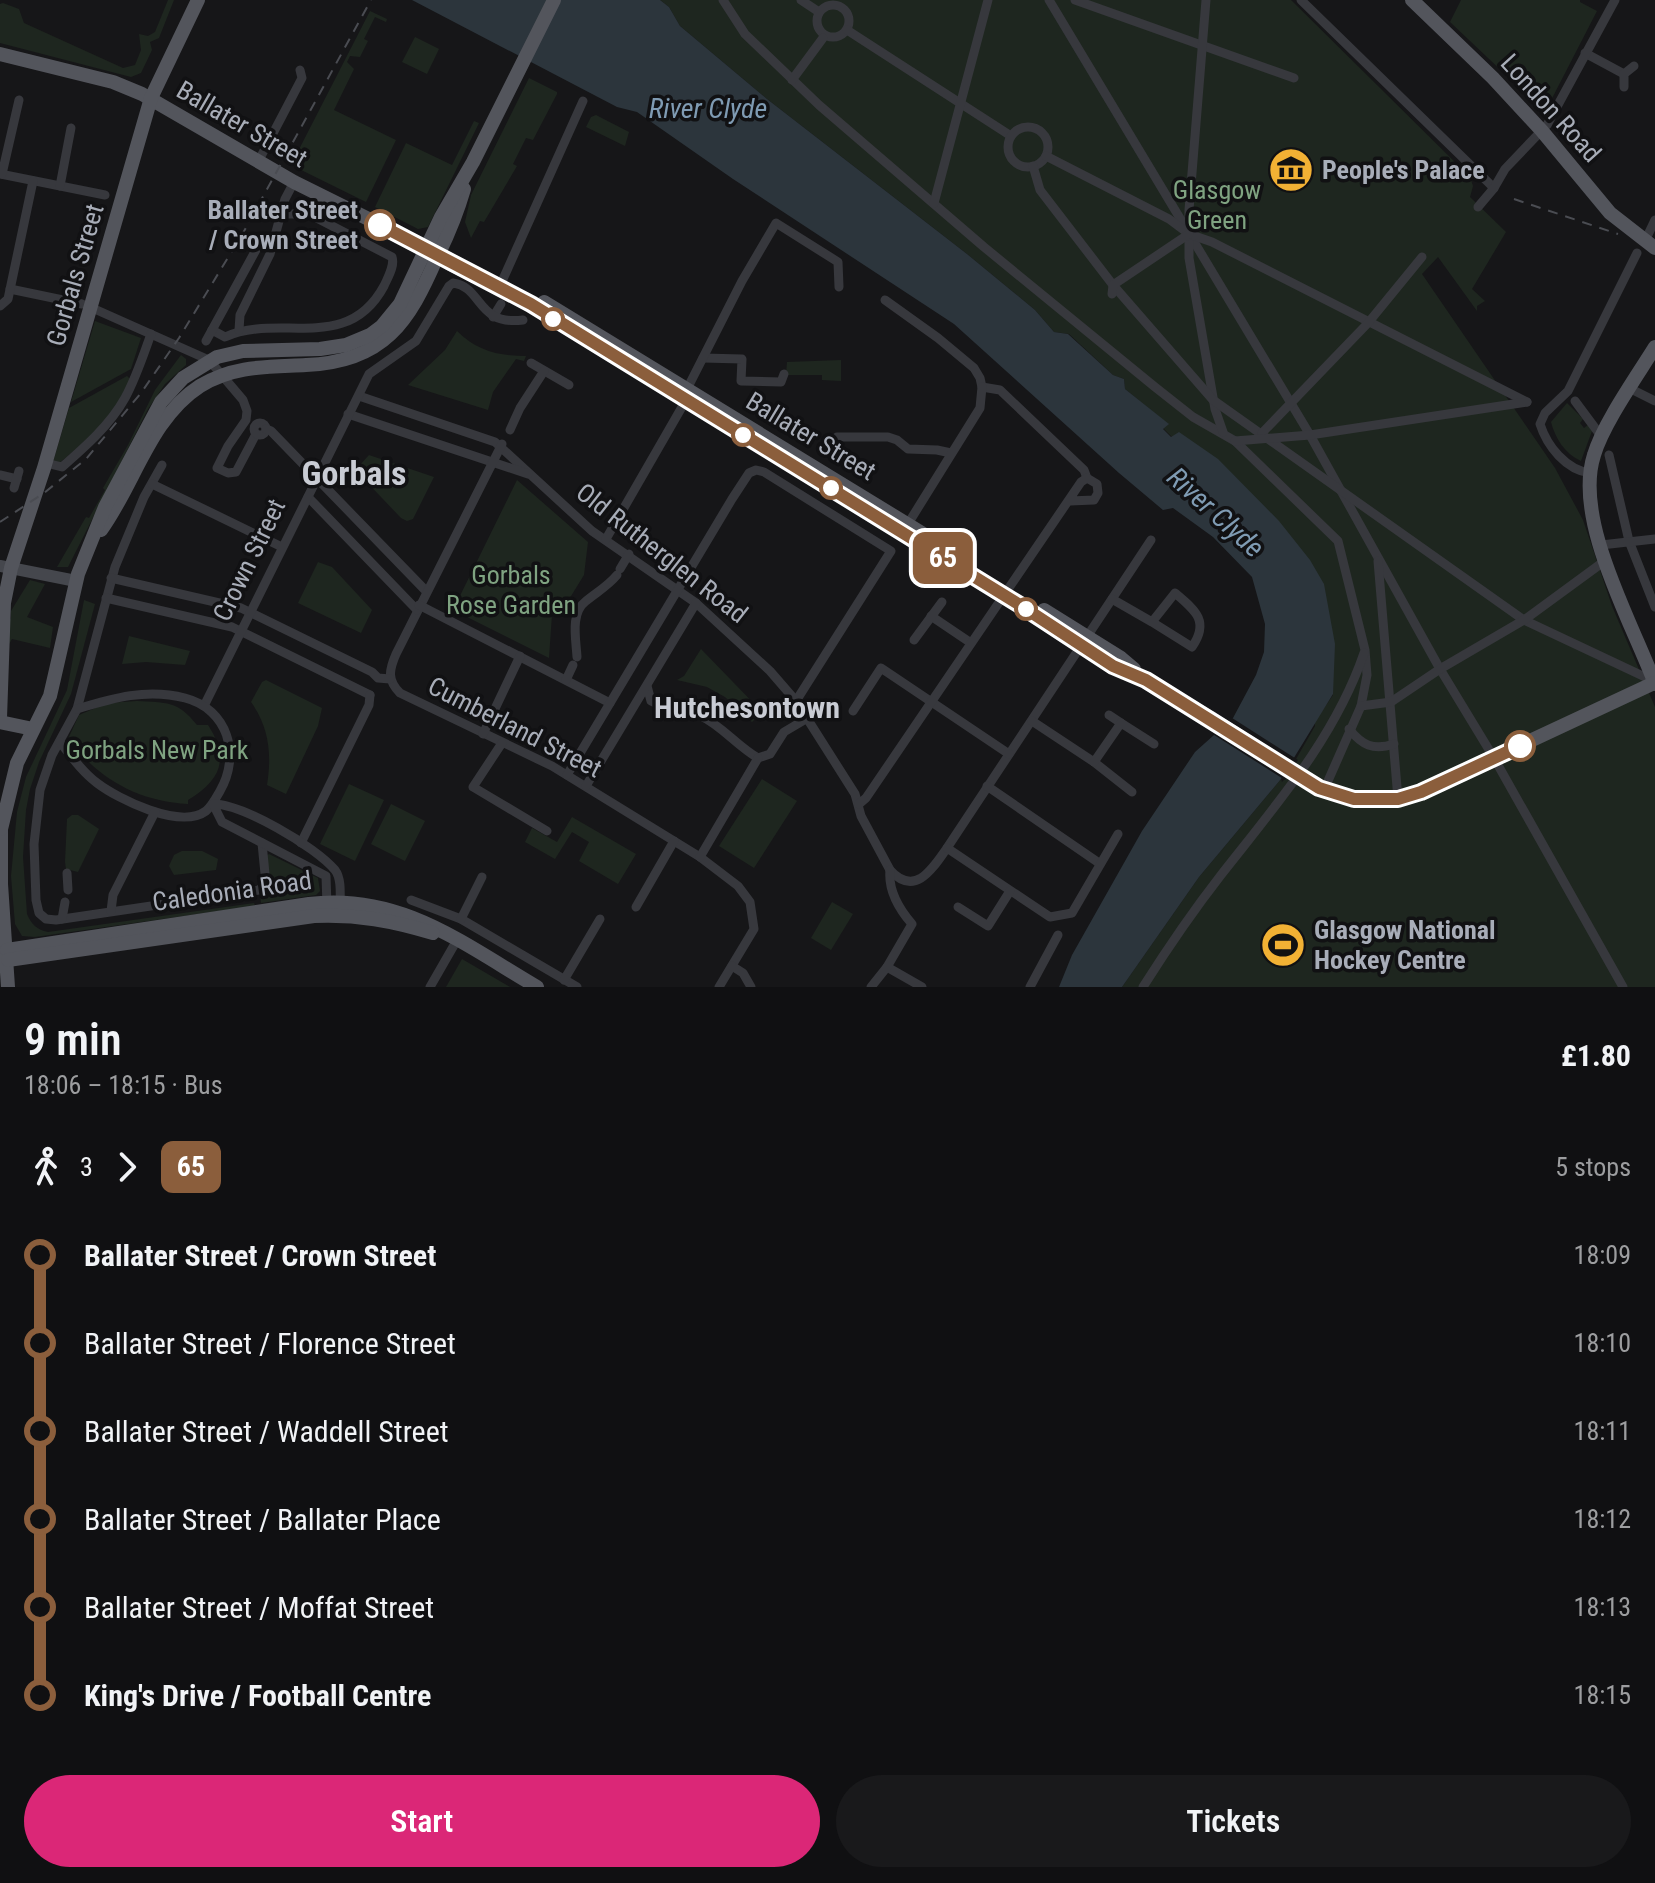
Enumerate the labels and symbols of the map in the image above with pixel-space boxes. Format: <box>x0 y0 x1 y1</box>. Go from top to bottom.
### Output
street label: London Road <box>1495 48 1607 168</box>
street label: Ballater Street <box>171 75 313 173</box>
water label: River Clyde <box>649 92 767 125</box>
museum icon: People's Palace <box>1267 146 1315 194</box>
place label: People's Palace <box>1322 155 1485 185</box>
park label: Glasgow Green <box>1173 175 1261 235</box>
place label: Ballater Street / Crown Street <box>208 195 358 255</box>
street label: Gorbals Street <box>40 201 110 349</box>
marker: Ballater Street / Crown Street <box>365 210 395 240</box>
unlabelled marker <box>542 308 564 330</box>
street label: Ballater Street <box>741 386 881 486</box>
unlabelled marker <box>732 424 754 446</box>
district label: Gorbals <box>302 453 406 493</box>
water label: River Clyde <box>1161 460 1271 564</box>
street label: Old Rutherglen Road <box>571 477 753 629</box>
unlabelled marker <box>820 477 842 499</box>
street label: Crown Street <box>207 494 291 626</box>
line badge: 65 <box>907 532 979 584</box>
park label: Gorbals Rose Garden <box>446 560 576 620</box>
unlabelled marker <box>1015 598 1037 620</box>
street label: Cumberland Street <box>423 670 607 784</box>
district label: Hutchesontown <box>654 690 840 725</box>
unlabelled marker <box>1505 731 1535 761</box>
park label: Gorbals New Park <box>66 735 249 765</box>
street label: Caledonia Road <box>150 865 314 917</box>
place label: Glasgow National Hockey Centre <box>1314 915 1496 975</box>
sports icon: Glasgow National Hockey Centre <box>1259 921 1307 969</box>

